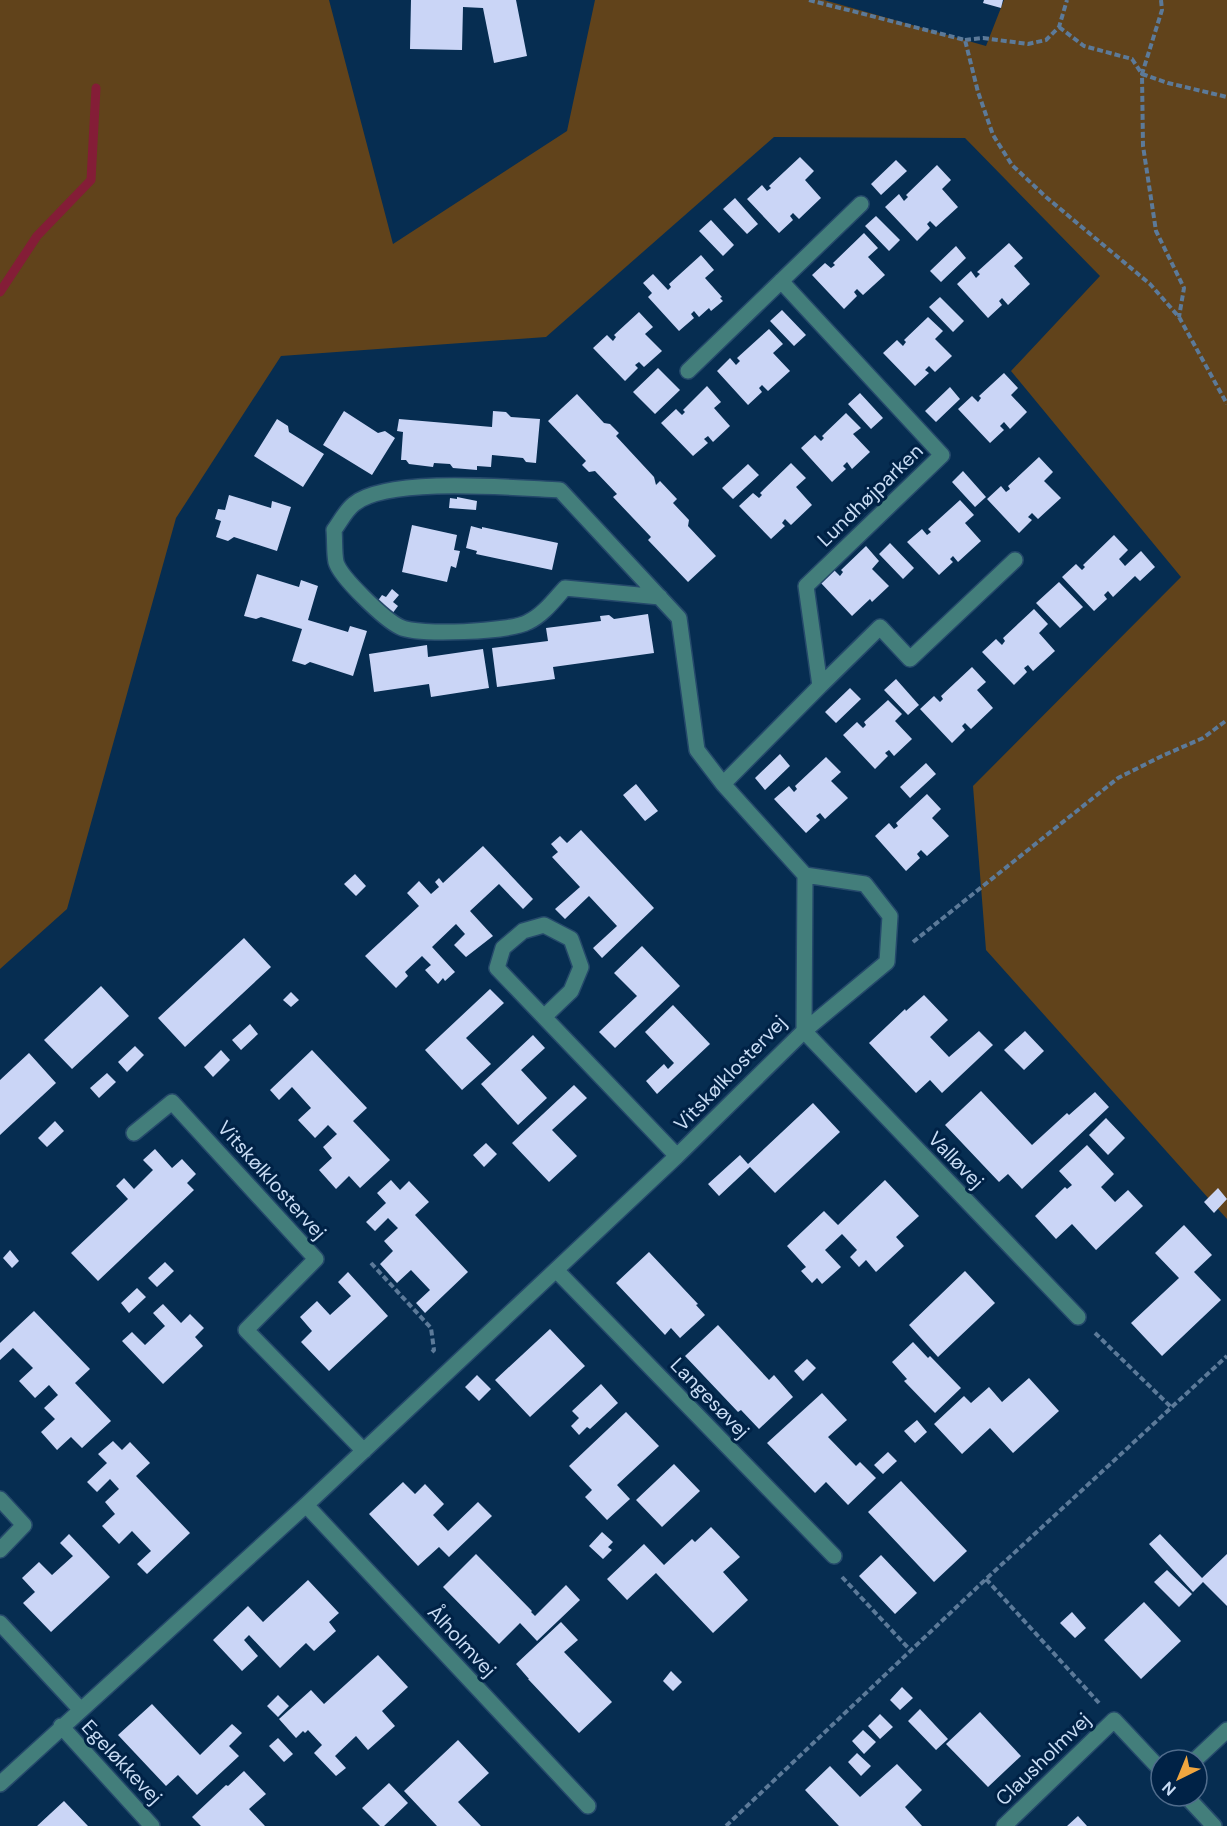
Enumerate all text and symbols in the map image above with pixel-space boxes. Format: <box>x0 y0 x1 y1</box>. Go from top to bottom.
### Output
street label: Lundhøjparken <box>812 438 928 552</box>
street label: Vitskølklostervej <box>668 1010 792 1136</box>
street label: Vitskølklostervej <box>212 1115 332 1245</box>
street label: Valløvej <box>922 1126 990 1194</box>
street label: Langesøvej <box>665 1352 755 1444</box>
street label: Ålholmvej <box>422 1599 502 1683</box>
street label: Clausholmvej <box>990 1707 1096 1811</box>
street label: Egeløkkevej <box>76 1714 168 1810</box>
north arrow <box>1149 1748 1209 1808</box>
text: N <box>1158 1777 1181 1800</box>

